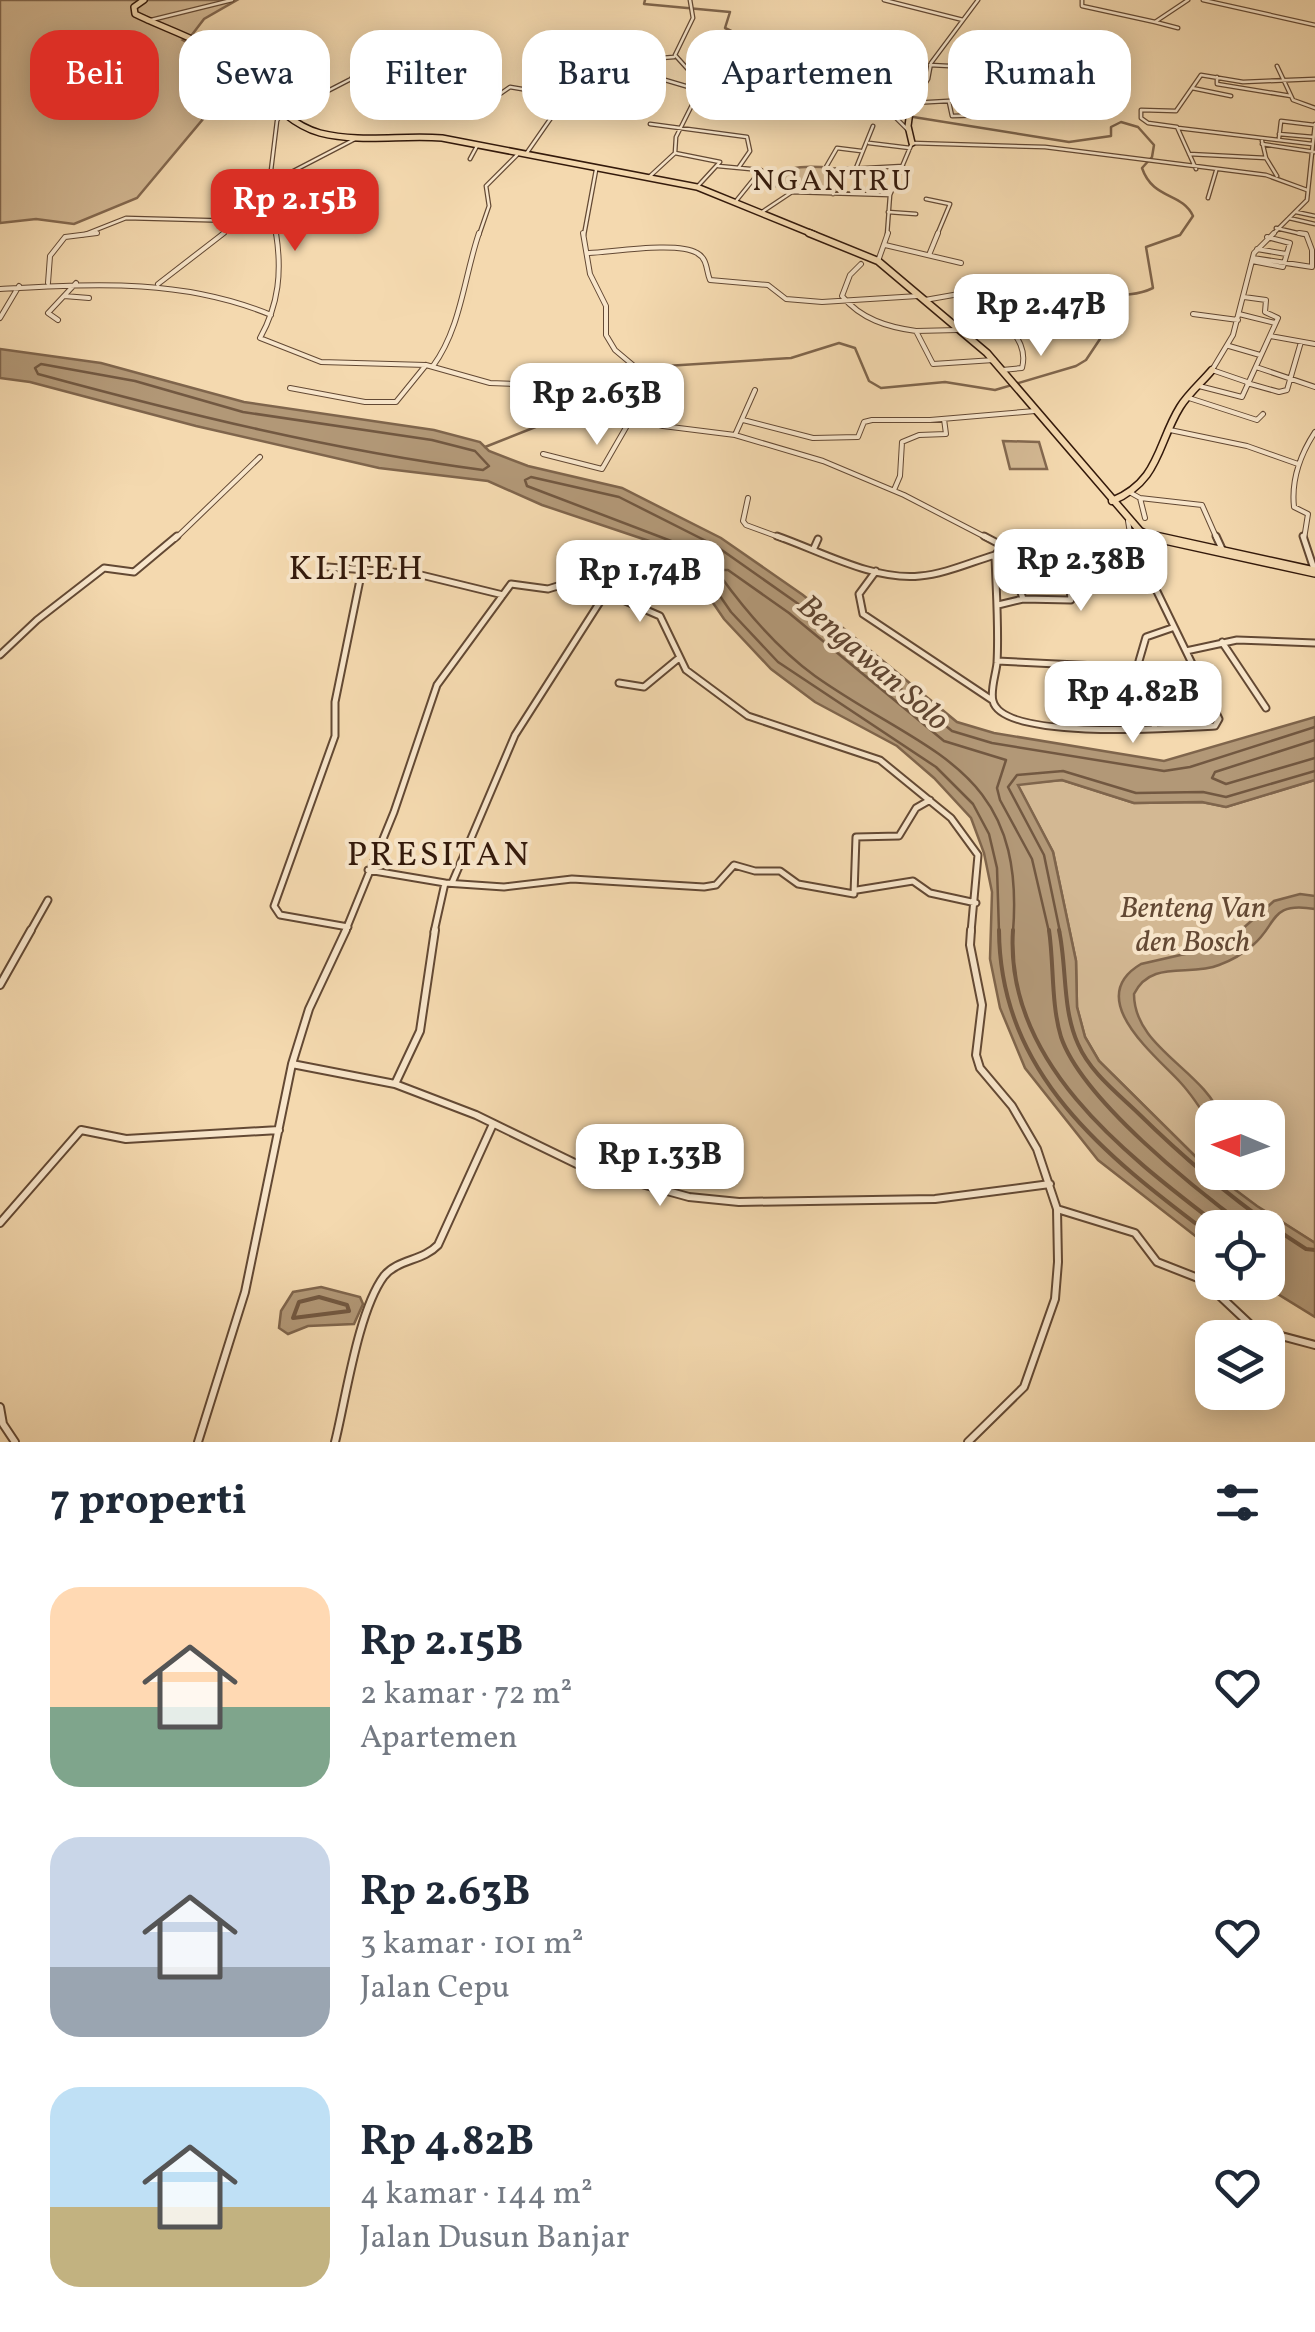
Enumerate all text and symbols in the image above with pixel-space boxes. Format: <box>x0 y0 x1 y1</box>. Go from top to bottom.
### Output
chip: Beli <box>30 30 159 120</box>
chip: Sewa <box>179 30 330 120</box>
chip: Filter <box>350 30 502 120</box>
chip: Baru <box>522 30 666 120</box>
chip: Apartemen <box>686 30 928 120</box>
chip: Rumah <box>948 30 1131 120</box>
district label: NGANTRU <box>752 161 914 203</box>
pin: Rp 2.15B <box>192 169 398 254</box>
text: Rp 2.15B <box>233 179 357 223</box>
pin: Rp 2.47B <box>938 274 1144 359</box>
text: Rp 2.47B <box>976 284 1106 328</box>
pin: Rp 2.63B <box>494 363 700 448</box>
text: Rp 2.63B <box>532 373 662 417</box>
pin: Rp 2.38B <box>978 529 1184 614</box>
text: Rp 2.38B <box>1016 539 1146 583</box>
pin: Rp 1.74B <box>537 540 743 625</box>
district label: KLITEH <box>289 546 425 594</box>
text: Rp 1.74B <box>578 550 702 594</box>
water label: Bengawan Solo <box>787 586 958 743</box>
pin: Rp 4.82B <box>1030 661 1236 746</box>
text: Rp 4.82B <box>1067 671 1199 715</box>
district label: PRESITAN <box>347 832 531 880</box>
park label: Benteng Van den Bosch <box>1120 888 1266 964</box>
north arrow <box>1195 1100 1285 1190</box>
map controls <box>1195 1100 1285 1410</box>
pin: Rp 1.33B <box>557 1124 763 1209</box>
text: Rp 1.33B <box>598 1134 722 1178</box>
button: locate <box>1195 1210 1285 1300</box>
button: layers <box>1195 1320 1285 1410</box>
text: 7 properti <box>50 1473 247 1532</box>
icon: filters <box>1210 1475 1265 1530</box>
text: Rp 2.15B <box>360 1614 523 1673</box>
icon: home <box>130 1627 250 1747</box>
icon: heart <box>1210 1660 1265 1715</box>
text: 2 kamar · 72 m² <box>360 1673 572 1717</box>
text: Apartemen <box>360 1717 518 1761</box>
text: Rp 2.63B <box>360 1864 531 1923</box>
icon: home <box>130 1877 250 1997</box>
icon: heart <box>1210 1910 1265 1965</box>
text: 3 kamar · 101 m² <box>360 1923 584 1967</box>
text: Jalan Cepu <box>360 1967 510 2011</box>
text: Rp 4.82B <box>360 2114 534 2173</box>
icon: home <box>130 2127 250 2247</box>
icon: heart <box>1210 2160 1265 2215</box>
text: 4 kamar · 144 m² <box>360 2173 593 2217</box>
text: Jalan Dusun Banjar <box>360 2217 630 2261</box>

